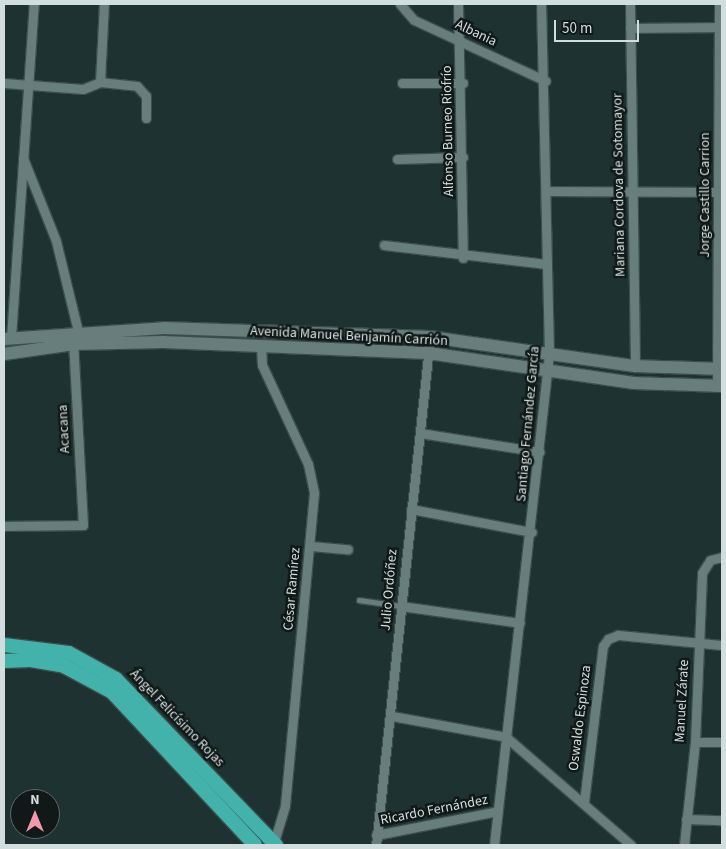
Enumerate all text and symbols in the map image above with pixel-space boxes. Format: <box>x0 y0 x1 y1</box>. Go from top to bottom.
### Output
scale bar <box>556 10 641 42</box>
street label: Albania <box>453 16 499 50</box>
text: 50 m <box>562 18 592 39</box>
street label: Alfonso Burneo Riofrío <box>438 65 458 197</box>
street label: Mariana Cordova de Sotomayor <box>609 93 629 277</box>
street label: Jorge Castillo Carrion <box>697 132 713 258</box>
street label: Avenida Manuel Benjamín Carrión <box>250 322 448 350</box>
street label: Santiago Fernández García <box>513 345 543 503</box>
street label: Acacana <box>54 404 74 454</box>
street label: César Ramírez <box>280 547 304 631</box>
street label: Julio Ordóñez <box>377 549 401 631</box>
street label: Manuel Zárate <box>671 659 693 743</box>
street label: Oswaldo Espinoza <box>565 664 595 772</box>
street label: Ángel Felicísimo Rojas <box>126 666 228 770</box>
north arrow <box>10 789 60 839</box>
text: N <box>30 790 40 810</box>
street label: Ricardo Fernández <box>379 791 489 829</box>

